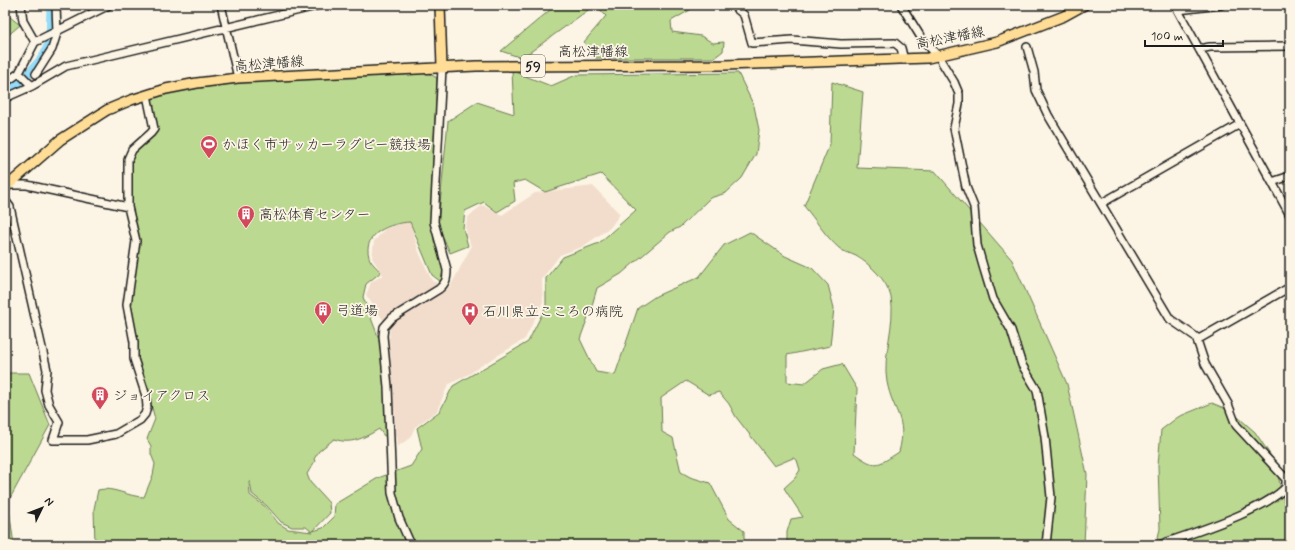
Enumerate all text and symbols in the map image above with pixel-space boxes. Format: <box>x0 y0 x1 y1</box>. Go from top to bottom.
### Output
street label: 高松津幡線 <box>914 22 986 53</box>
scale bar <box>1145 22 1223 48</box>
text: 100 m <box>1151 29 1183 45</box>
street label: 高松津幡線 <box>558 43 628 61</box>
street label: 高松津幡線 <box>234 53 305 75</box>
road number: 59 <box>521 55 545 77</box>
sports icon: かほく市サッカーラグビー競技場 <box>199 134 219 159</box>
place label: かほく市サッカーラグビー競技場 <box>222 136 431 154</box>
building icon: 高松体育センター <box>236 204 256 229</box>
place label: 高松体育センター <box>259 206 370 224</box>
building icon: 弓道場 <box>313 300 333 325</box>
hospital icon: 石川県立こころの病院 <box>460 301 480 326</box>
place label: 弓道場 <box>336 302 378 320</box>
place label: 石川県立こころの病院 <box>483 303 623 321</box>
building icon: ジョイアクロス <box>90 385 110 410</box>
place label: ジョイアクロス <box>113 387 210 405</box>
north arrow <box>22 488 62 528</box>
text: N <box>41 494 56 509</box>

